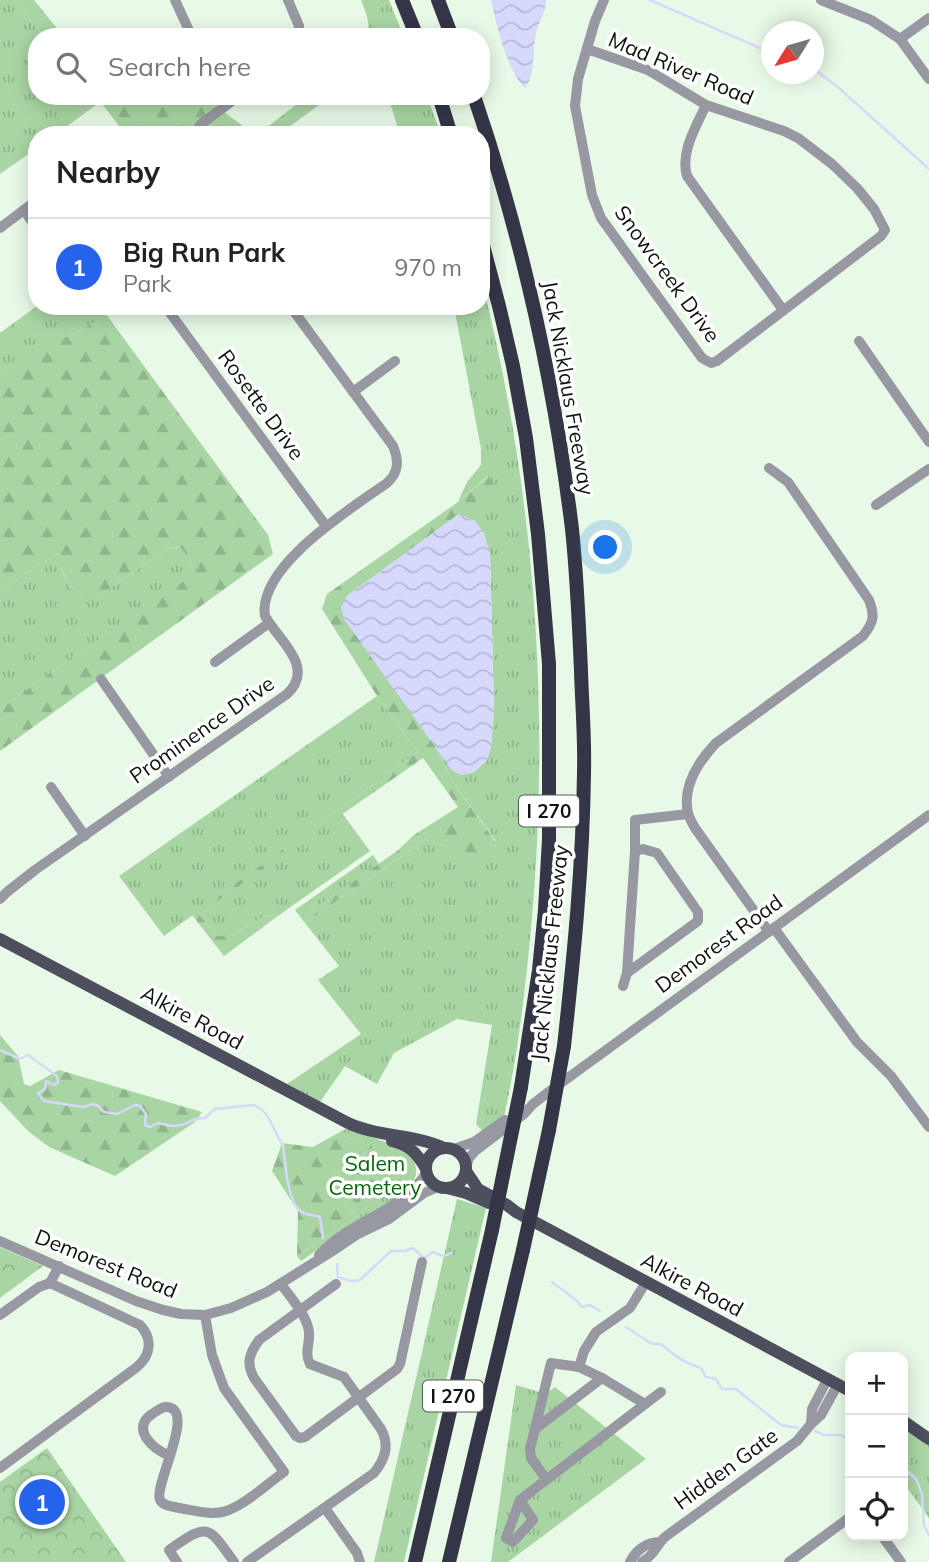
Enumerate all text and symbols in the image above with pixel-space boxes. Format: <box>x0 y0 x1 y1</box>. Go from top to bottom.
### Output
north arrow <box>761 21 824 84</box>
street label: Mad River Road <box>605 26 758 110</box>
search box <box>28 28 490 105</box>
icon: search <box>52 48 90 86</box>
text: Search here <box>108 50 251 83</box>
text: Nearby <box>56 153 160 191</box>
street label: Snowcreek Drive <box>609 200 726 347</box>
text: Big Run Park <box>123 236 285 269</box>
text: 1 <box>72 253 86 282</box>
text: 970 m <box>394 253 462 282</box>
text: Park <box>123 269 171 298</box>
street label: Jack Nicklaus Freeway <box>537 279 601 497</box>
street label: Rosette Drive <box>213 344 311 465</box>
your location <box>588 530 622 564</box>
street label: Prominence Drive <box>124 670 279 789</box>
road number: I 270 <box>519 796 579 826</box>
street label: Jack Nicklaus Freeway <box>525 844 573 1062</box>
street label: Demorest Road <box>650 888 787 998</box>
street label: Alkire Road <box>137 979 248 1055</box>
park label: Salem Cemetery <box>329 1150 421 1200</box>
street label: Demorest Road <box>31 1223 181 1303</box>
street label: Alkire Road <box>637 1246 748 1322</box>
map controls <box>845 1352 908 1541</box>
button: + <box>845 1352 908 1415</box>
road number: I 270 <box>423 1380 483 1412</box>
button: − <box>845 1415 908 1478</box>
street label: Hidden Gate <box>668 1422 782 1515</box>
pin: 1 <box>19 1476 65 1528</box>
button: locate <box>845 1478 908 1541</box>

